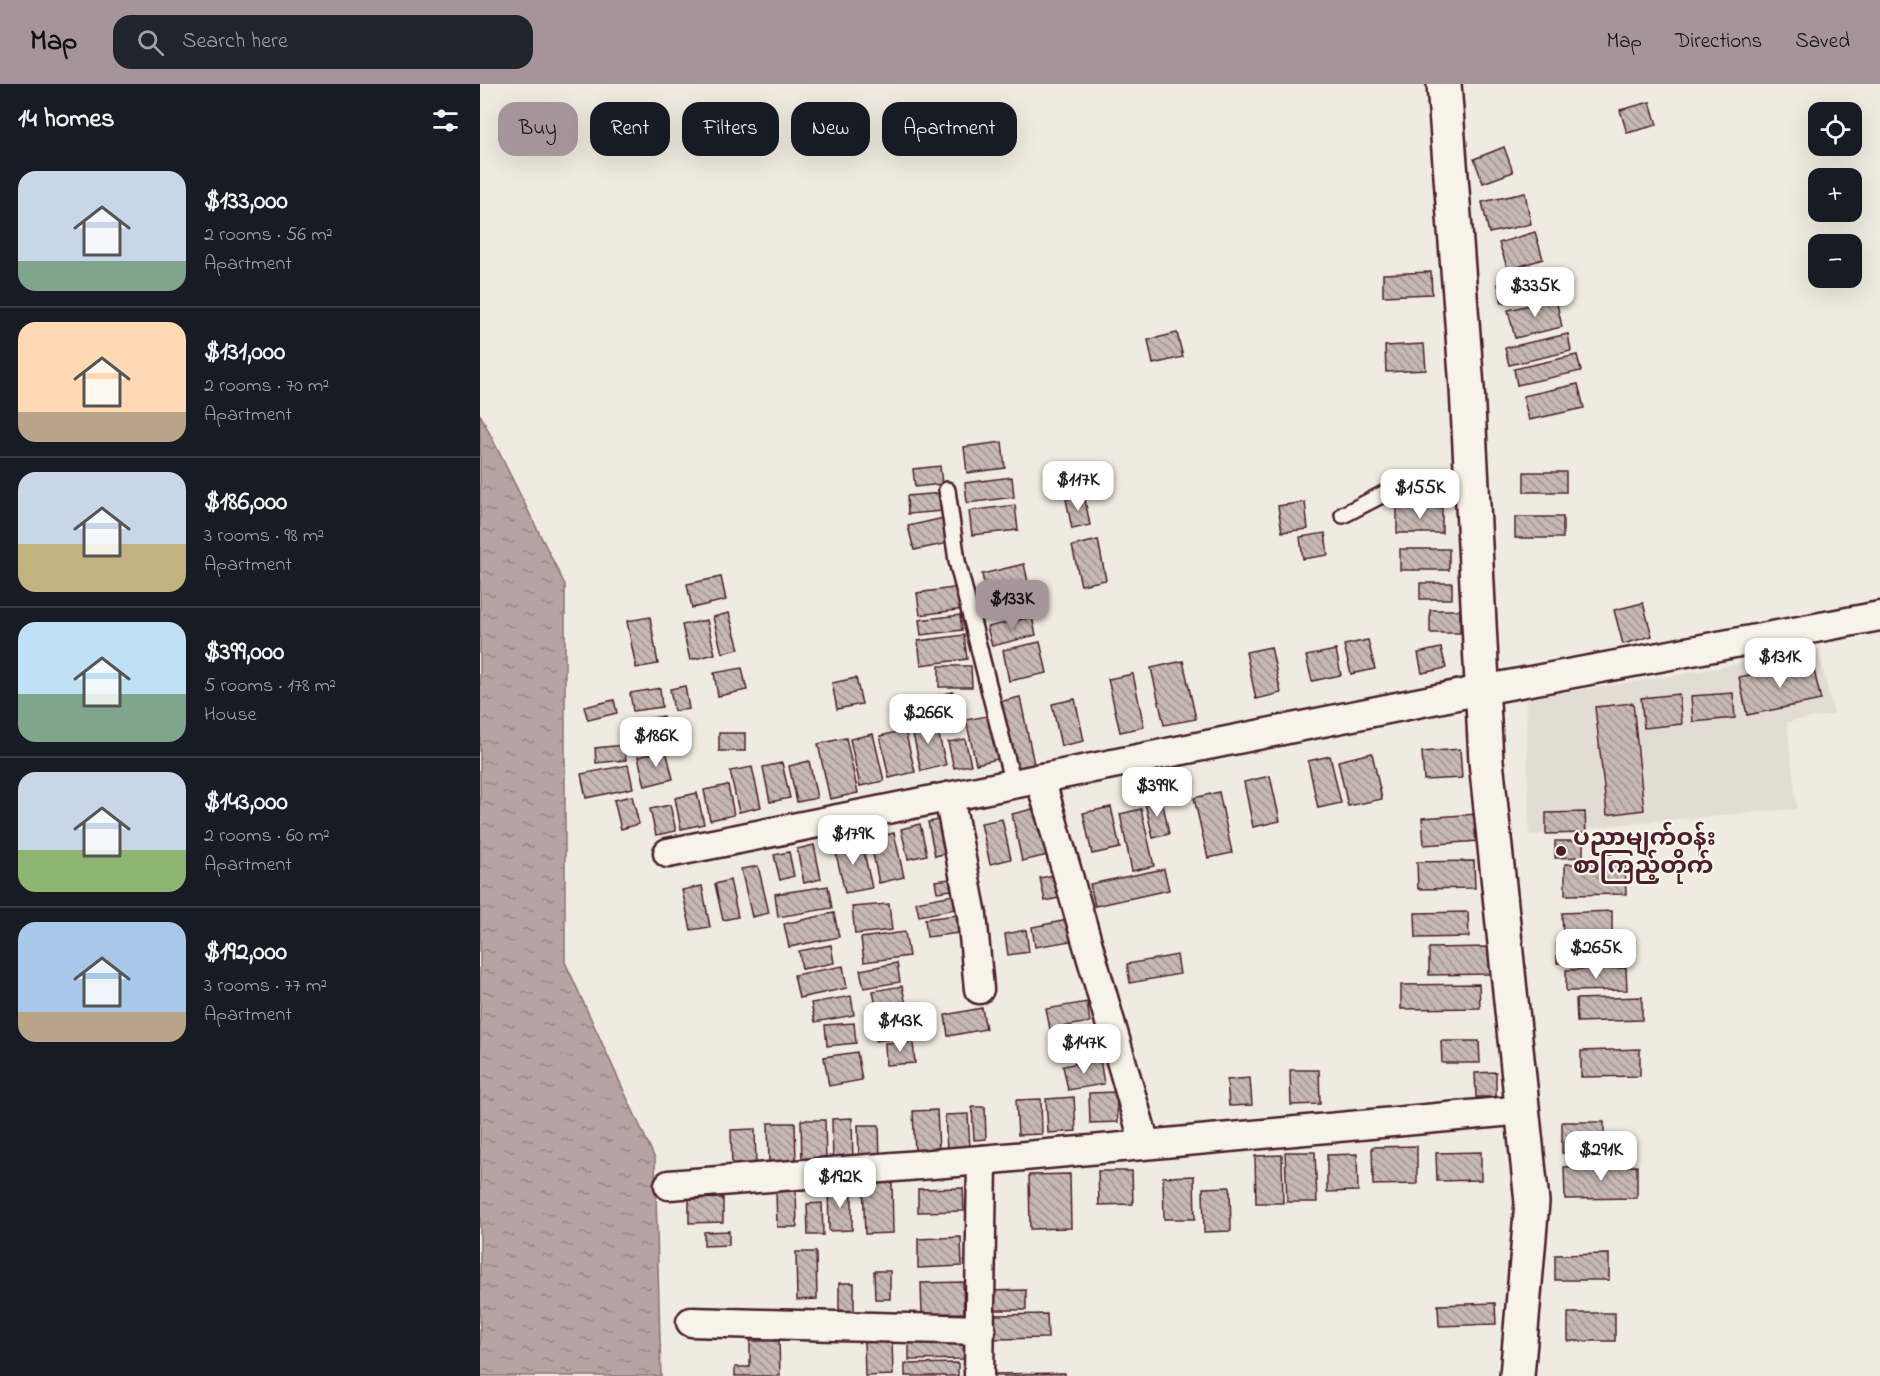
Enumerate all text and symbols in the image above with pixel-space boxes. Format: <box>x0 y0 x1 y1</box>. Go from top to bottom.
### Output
search box <box>113 15 533 69</box>
text: Map <box>30 22 77 63</box>
icon: search <box>134 26 167 59</box>
text: Search here <box>182 26 288 58</box>
text: Map <box>1606 27 1642 57</box>
text: Directions <box>1675 27 1762 57</box>
text: Saved <box>1795 27 1850 57</box>
text: 14 homes <box>18 101 114 139</box>
chip: Buy <box>498 102 578 156</box>
chip: Rent <box>590 102 670 156</box>
chip: Filters <box>682 102 779 156</box>
chip: New <box>791 102 870 156</box>
chip: Apartment <box>882 102 1017 156</box>
map controls <box>1808 102 1862 288</box>
button: locate <box>1808 102 1862 156</box>
icon: filters <box>429 104 462 137</box>
button: + <box>1808 168 1862 222</box>
text: $133,000 <box>204 183 288 221</box>
icon: home <box>66 195 138 267</box>
text: 2 rooms · 56 m² <box>204 221 333 250</box>
button: − <box>1808 234 1862 288</box>
text: Apartment <box>204 250 292 279</box>
pin: $335K <box>1493 267 1577 318</box>
text: $335K <box>1510 272 1560 301</box>
text: $131,000 <box>204 334 285 372</box>
icon: home <box>66 346 138 418</box>
text: 2 rooms · 70 m² <box>204 372 329 401</box>
text: Apartment <box>204 401 292 430</box>
pin: $117K <box>1036 461 1120 512</box>
text: $117K <box>1057 466 1099 495</box>
pin: $155K <box>1378 469 1462 520</box>
text: $155K <box>1394 474 1446 503</box>
text: $186,000 <box>204 484 287 522</box>
icon: home <box>66 496 138 568</box>
text: 3 rooms · 98 m² <box>204 522 324 551</box>
text: Apartment <box>204 551 292 580</box>
pin: $133K <box>970 580 1054 631</box>
text: $133K <box>990 585 1034 614</box>
text: $399,000 <box>204 634 284 672</box>
pin: $131K <box>1738 638 1822 689</box>
text: $131K <box>1759 643 1801 672</box>
icon: home <box>66 646 138 718</box>
text: 5 rooms · 178 m² <box>204 672 336 701</box>
pin: $266K <box>886 694 970 745</box>
text: $266K <box>903 699 953 728</box>
text: House <box>204 701 257 730</box>
pin: $186K <box>614 717 698 768</box>
text: $186K <box>634 722 678 751</box>
pin: $399K <box>1115 767 1199 818</box>
text: $399K <box>1136 772 1178 801</box>
text: $143,000 <box>204 784 288 822</box>
icon: home <box>66 796 138 868</box>
pin: $179K <box>811 815 895 866</box>
text: $179K <box>832 820 874 849</box>
place label: ပညာမျက်ဝန်း စာကြည့်တိုက် <box>1573 821 1716 885</box>
text: 2 rooms · 60 m² <box>204 822 330 851</box>
marker: ပညာမျက်ဝန်း စာကြည့်တိုက် <box>1554 844 1568 858</box>
text: Apartment <box>204 851 292 880</box>
pin: $265K <box>1554 929 1638 980</box>
text: $192,000 <box>204 934 287 972</box>
text: $265K <box>1570 934 1622 963</box>
icon: home <box>66 946 138 1018</box>
text: 3 rooms · 77 m² <box>204 972 327 1001</box>
text: Apartment <box>204 1001 292 1030</box>
pin: $143K <box>858 1002 942 1053</box>
text: $143K <box>878 1007 922 1036</box>
pin: $147K <box>1042 1024 1126 1075</box>
text: $147K <box>1062 1029 1106 1058</box>
pin: $291K <box>1559 1131 1643 1182</box>
text: $291K <box>1579 1136 1623 1165</box>
pin: $192K <box>798 1158 882 1209</box>
text: $192K <box>818 1163 862 1192</box>

